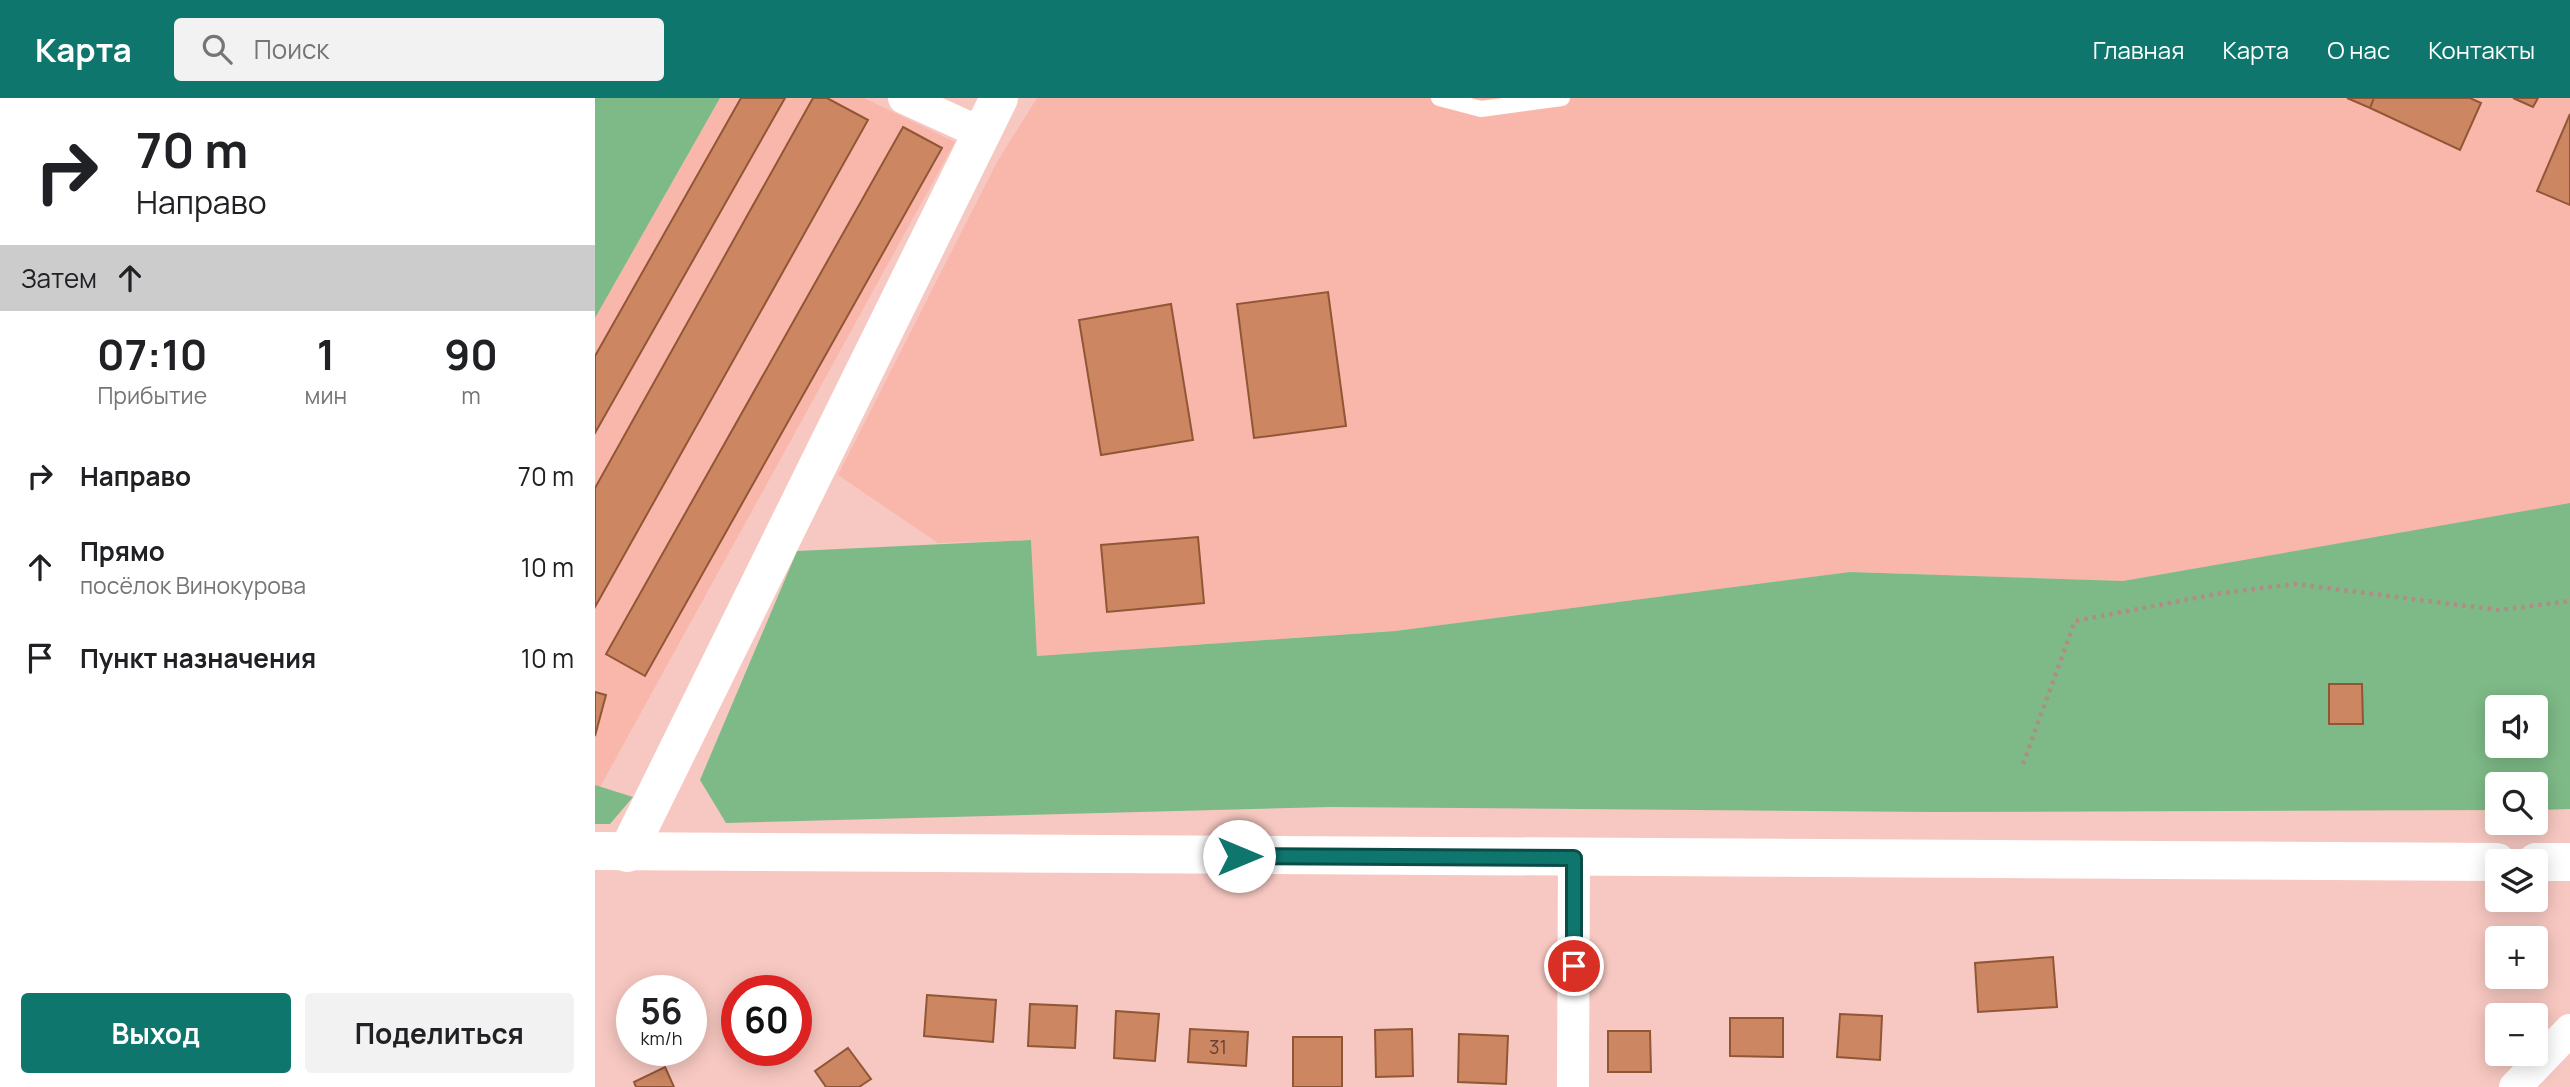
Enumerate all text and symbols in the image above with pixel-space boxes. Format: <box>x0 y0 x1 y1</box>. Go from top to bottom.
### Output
search box <box>174 18 664 81</box>
text: Карта <box>35 27 132 72</box>
icon: search <box>198 30 236 68</box>
text: Поиск <box>254 31 329 67</box>
text: Главная <box>2093 33 2184 66</box>
text: Карта <box>2222 33 2289 66</box>
text: О нас <box>2327 33 2390 66</box>
text: Контакты <box>2428 33 2535 66</box>
text: 70 m <box>136 116 248 183</box>
icon: right <box>21 126 112 217</box>
text: Направо <box>136 180 267 224</box>
icon: ahead <box>111 259 149 297</box>
text: Затем <box>21 260 97 296</box>
text: 07:10 <box>97 325 208 383</box>
text: 1 <box>317 325 335 383</box>
text: 90 <box>444 325 498 383</box>
text: Прибытие <box>97 379 207 411</box>
text: мин <box>305 379 347 411</box>
text: m <box>461 379 481 411</box>
icon: right <box>21 457 59 495</box>
text: Направо <box>80 458 191 494</box>
text: 70 m <box>518 458 574 494</box>
text: Прямо <box>80 533 165 569</box>
icon: ahead <box>21 548 59 586</box>
text: 10 m <box>521 549 574 585</box>
text: посёлок Винокурова <box>80 569 306 601</box>
icon: arrive <box>21 639 59 677</box>
text: Пункт назначения <box>80 640 316 676</box>
text: 10 m <box>521 640 574 676</box>
map controls <box>2485 695 2548 1066</box>
button: sound <box>2485 695 2548 758</box>
button: search <box>2485 772 2548 835</box>
position arrow <box>1202 819 1276 893</box>
button: layers <box>2485 849 2548 912</box>
button: + <box>2485 926 2548 989</box>
pin <box>1544 936 1604 996</box>
icon: arrive <box>1555 947 1593 985</box>
speed limit sign: 60 <box>721 975 812 1066</box>
text: 56 <box>640 987 683 1035</box>
button: Выход <box>21 993 291 1073</box>
button: Поделиться <box>305 993 574 1073</box>
button: − <box>2485 1003 2548 1066</box>
text: km/h <box>641 1026 682 1050</box>
house number: 31 <box>1209 1034 1227 1060</box>

